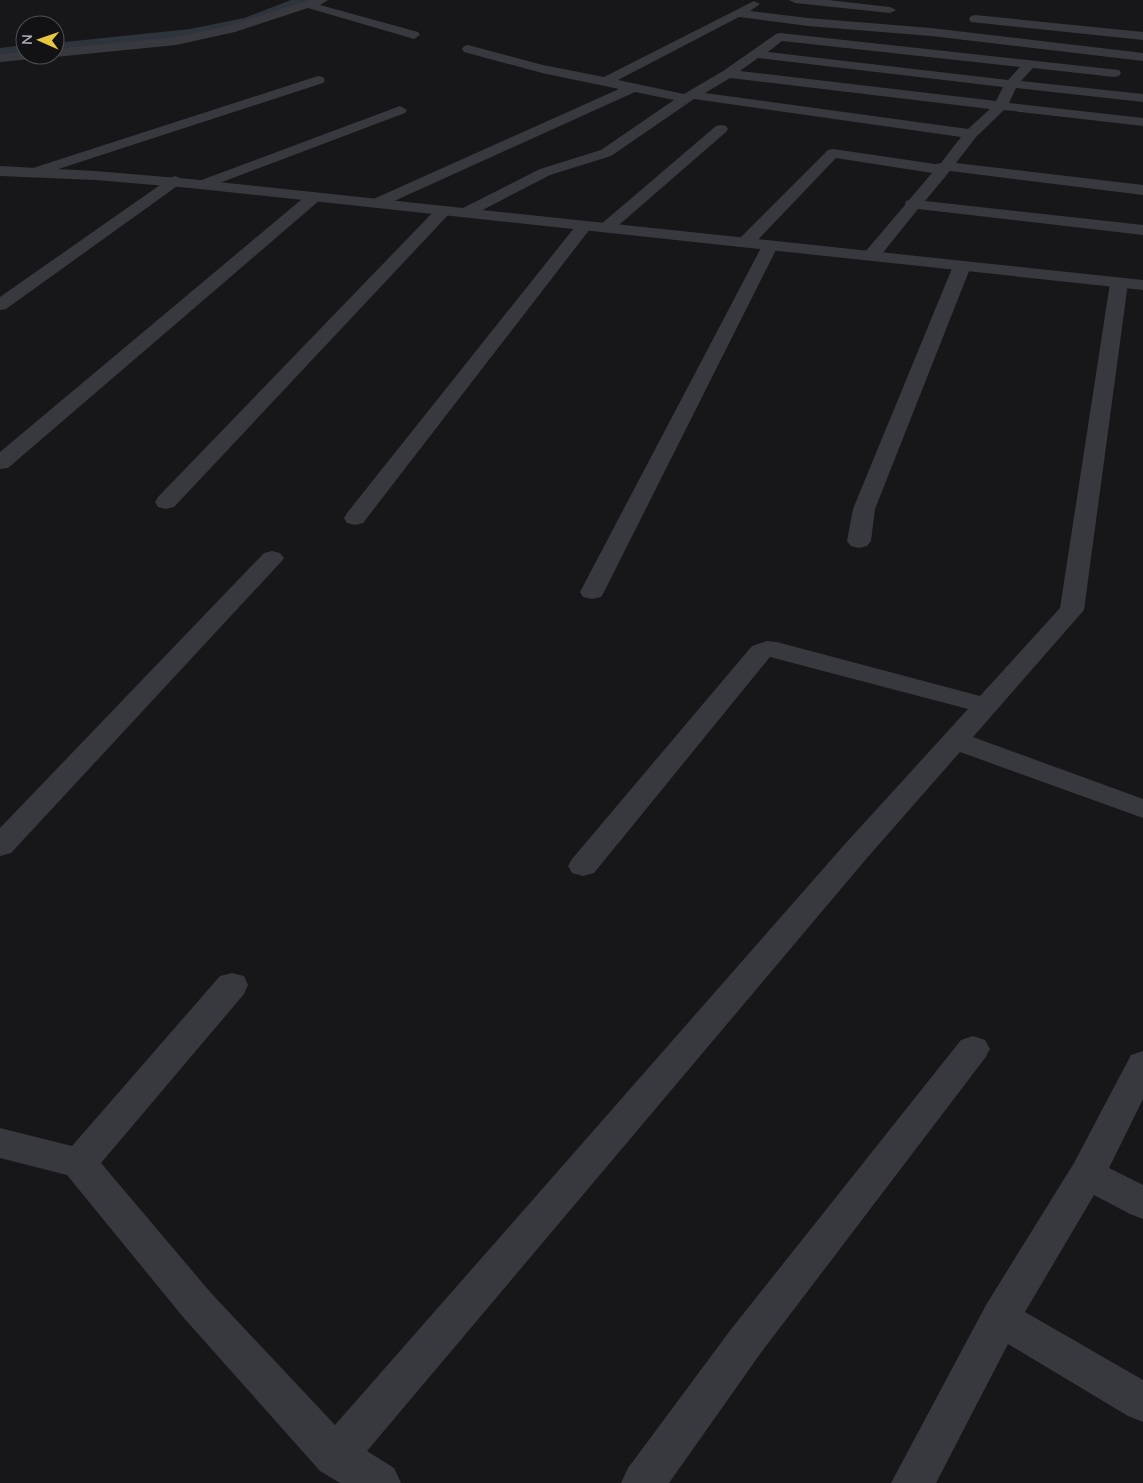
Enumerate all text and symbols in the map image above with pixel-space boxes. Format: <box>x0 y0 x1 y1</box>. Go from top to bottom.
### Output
north arrow <box>15 15 65 65</box>
text: N <box>18 34 36 45</box>

